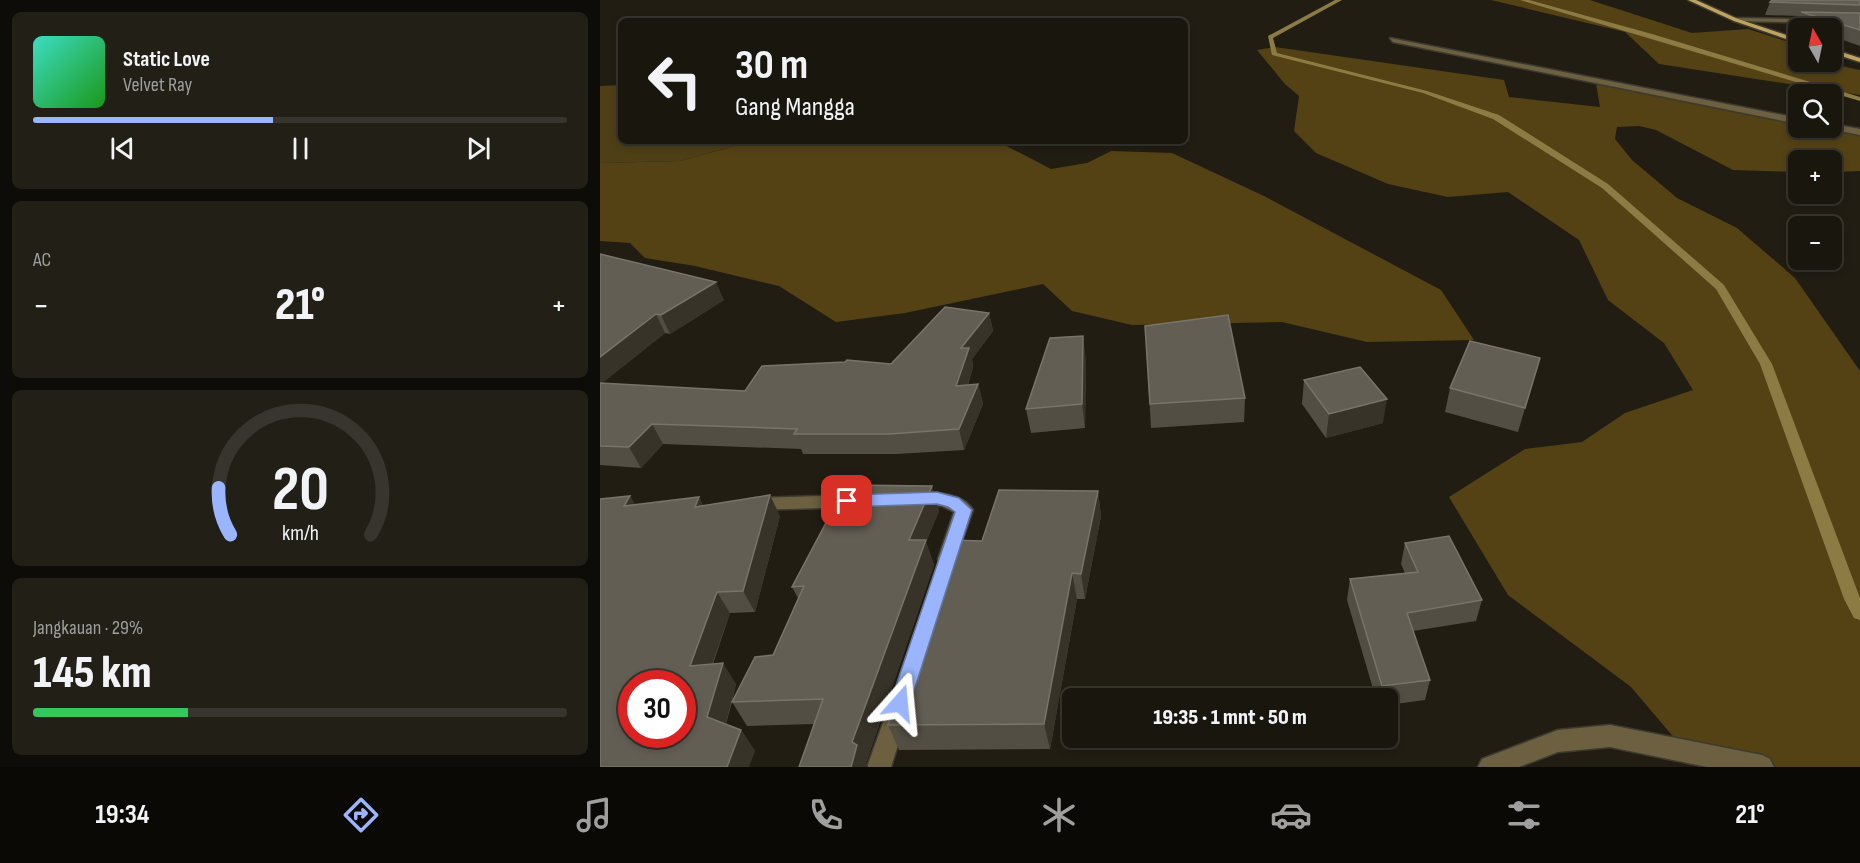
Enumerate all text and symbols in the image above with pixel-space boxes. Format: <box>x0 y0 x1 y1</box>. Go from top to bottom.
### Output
north arrow <box>1788 18 1842 72</box>
map controls <box>1788 18 1842 270</box>
text: 30 m <box>735 40 808 91</box>
icon: left <box>636 42 714 120</box>
text: Static Love <box>123 46 210 73</box>
text: Velvet Ray <box>123 73 192 97</box>
button: search <box>1788 84 1842 138</box>
text: Gang Mangga <box>735 91 855 123</box>
icon: previous <box>106 132 139 165</box>
icon: pause <box>284 132 317 165</box>
icon: next <box>462 132 495 165</box>
button: + <box>1788 150 1842 204</box>
button: − <box>1788 216 1842 270</box>
text: AC <box>33 248 51 272</box>
text: 21° <box>275 278 325 333</box>
text: − <box>33 286 49 326</box>
text: + <box>551 286 567 326</box>
text: 20 <box>271 453 329 528</box>
pin <box>821 475 872 526</box>
icon: arrive <box>830 484 863 517</box>
text: km/h <box>281 521 319 546</box>
text: Jangkauan · 29% <box>33 616 143 640</box>
text: 145 km <box>33 646 151 701</box>
speed limit sign: 30 <box>618 670 696 748</box>
position arrow <box>868 671 932 735</box>
text: 19:35 · 1 mnt · 50 m <box>1153 704 1307 731</box>
icon: directions <box>340 794 382 836</box>
icon: music <box>573 794 615 836</box>
icon: phone <box>805 794 847 836</box>
icon: climate <box>1038 794 1080 836</box>
icon: car <box>1270 794 1312 836</box>
icon: filters <box>1503 794 1545 836</box>
text: 19:34 <box>95 799 149 831</box>
text: 21° <box>1735 799 1765 831</box>

